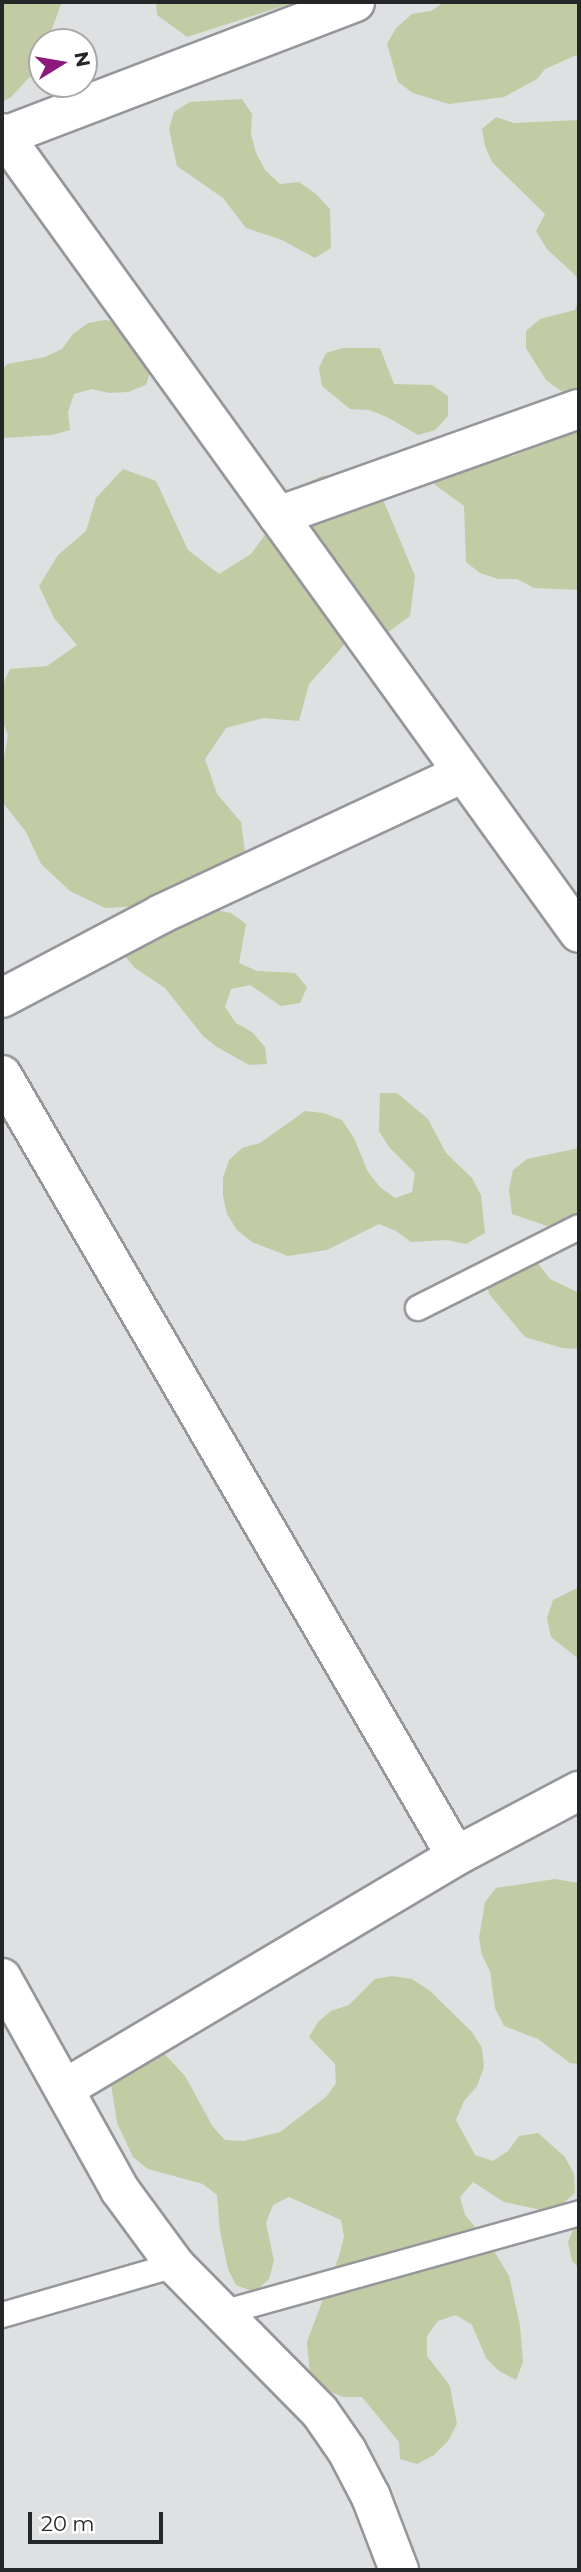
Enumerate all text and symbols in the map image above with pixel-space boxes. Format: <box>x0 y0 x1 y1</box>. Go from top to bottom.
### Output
north arrow <box>28 28 98 98</box>
text: N <box>69 50 95 69</box>
scale bar <box>32 2498 166 2542</box>
text: 20 m <box>41 2511 95 2536</box>

